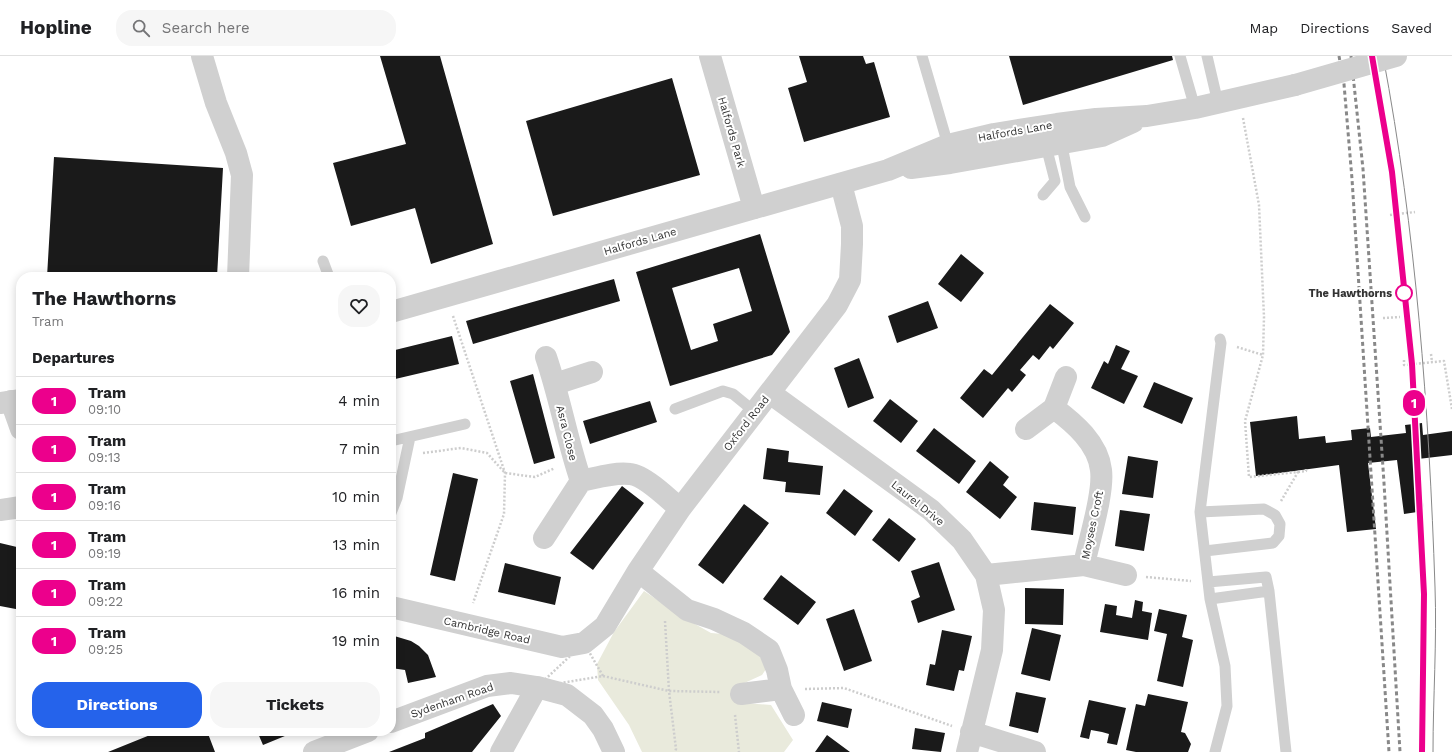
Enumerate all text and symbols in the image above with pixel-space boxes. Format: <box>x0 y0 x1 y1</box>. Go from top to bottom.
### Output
search box <box>116 10 396 46</box>
text: Hopline <box>20 16 92 39</box>
icon: search <box>130 17 152 39</box>
text: Search here <box>162 19 250 37</box>
text: Map <box>1250 20 1278 36</box>
text: Directions <box>1300 20 1369 36</box>
text: Saved <box>1391 20 1432 36</box>
street label: Halfords Park <box>715 95 748 169</box>
street label: Halfords Lane <box>977 119 1053 144</box>
street label: Halfords Lane <box>602 225 678 258</box>
marker: The Hawthorns <box>1395 284 1413 302</box>
button: heart <box>338 285 380 327</box>
text: The Hawthorns <box>32 287 176 310</box>
place label: The Hawthorns <box>1309 287 1392 300</box>
text: Tram <box>32 314 64 329</box>
text: Departures <box>32 349 115 367</box>
text: Tram <box>88 384 126 402</box>
line badge: 1 <box>1401 390 1427 416</box>
text: 4 min <box>338 392 380 410</box>
text: 1 <box>51 393 57 409</box>
street label: Oxford Road <box>721 393 772 454</box>
text: 1 <box>1411 395 1417 411</box>
text: 09:10 <box>88 402 121 417</box>
street label: Asra Close <box>553 404 580 462</box>
text: Tram <box>88 432 126 450</box>
text: 7 min <box>339 440 380 458</box>
text: 1 <box>51 441 57 457</box>
text: 09:13 <box>88 450 121 465</box>
street label: Laurel Drive <box>889 478 947 529</box>
text: Tram <box>88 480 126 498</box>
text: 10 min <box>332 488 380 506</box>
text: 1 <box>51 489 57 505</box>
street label: Moyses Croft <box>1079 489 1106 561</box>
text: 09:16 <box>88 498 121 513</box>
text: Tram <box>88 528 126 546</box>
text: 13 min <box>333 536 380 554</box>
text: 1 <box>51 537 57 553</box>
text: 09:19 <box>88 546 121 561</box>
text: Tram <box>88 576 126 594</box>
text: 16 min <box>332 584 380 602</box>
text: 1 <box>51 585 57 601</box>
text: 09:22 <box>88 594 123 609</box>
street label: Cambridge Road <box>442 614 531 647</box>
text: Tram <box>88 624 126 642</box>
text: 19 min <box>332 632 380 650</box>
text: 1 <box>51 633 57 649</box>
text: 09:25 <box>88 642 123 657</box>
street label: Sydenham Road <box>409 680 495 721</box>
button: Directions <box>32 682 202 728</box>
button: Tickets <box>210 682 380 728</box>

